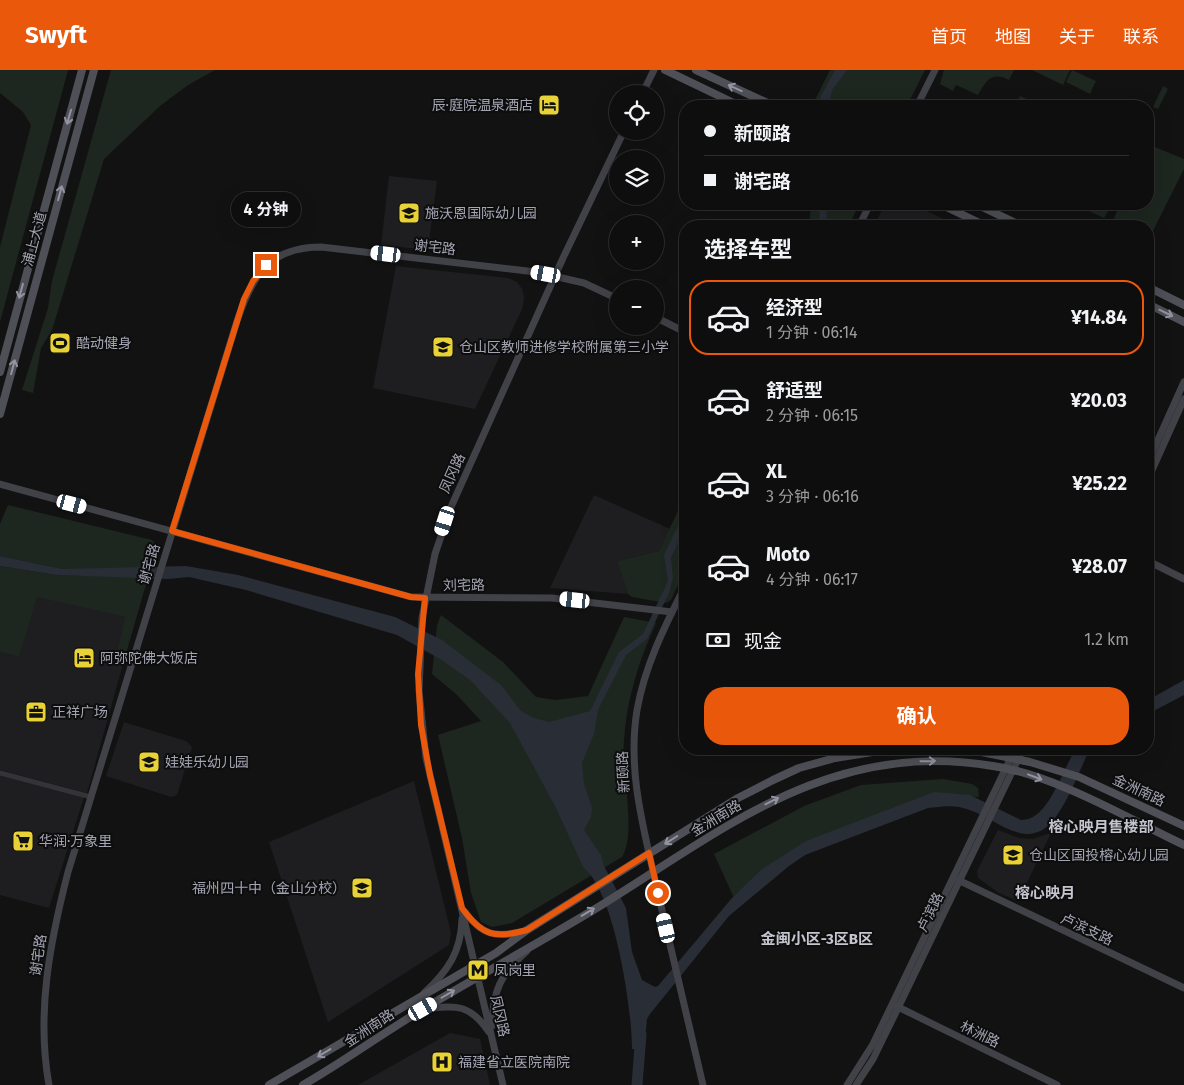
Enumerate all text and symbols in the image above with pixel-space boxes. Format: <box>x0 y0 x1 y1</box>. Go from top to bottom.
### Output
text: Swyft <box>25 21 87 49</box>
text: 首页 <box>931 26 967 48</box>
text: 地图 <box>995 26 1031 48</box>
text: 关于 <box>1059 26 1095 48</box>
text: 联系 <box>1123 26 1159 48</box>
one-way arrow <box>728 83 743 92</box>
map controls <box>609 85 664 335</box>
button: locate <box>609 85 664 140</box>
hotel icon: 辰·庭院温泉酒店 <box>537 93 561 117</box>
place label: 辰·庭院温泉酒店 <box>432 97 533 114</box>
one-way arrow <box>63 109 73 125</box>
text: 新颐路 <box>734 122 791 145</box>
button: layers <box>609 150 664 205</box>
text: 谢宅路 <box>734 170 791 193</box>
one-way arrow <box>56 186 65 202</box>
callout: 4 分钟 <box>231 192 301 228</box>
text: 4 分钟 <box>244 200 288 219</box>
school or university icon: 施沃恩国际幼儿园 <box>397 201 421 225</box>
place label: 施沃恩国际幼儿园 <box>425 205 537 222</box>
street label: 浦上大道 <box>19 210 50 268</box>
button: + <box>609 215 664 270</box>
text: 选择车型 <box>704 236 792 263</box>
street label: 谢宅路 <box>413 237 457 258</box>
car <box>370 245 401 263</box>
route end <box>255 254 277 276</box>
car <box>529 264 562 284</box>
button: − <box>609 280 664 335</box>
one-way arrow <box>16 282 25 298</box>
icon: car <box>706 295 751 340</box>
text: 经济型 <box>766 296 823 319</box>
text: ¥14.84 <box>1071 306 1127 329</box>
one-way arrow <box>1158 309 1173 319</box>
text: 1 分钟 · 06:14 <box>766 323 858 342</box>
sports icon: 酷动健身 <box>48 331 72 355</box>
place label: 酷动健身 <box>76 335 132 352</box>
school or university icon: 仓山区教师进修学校附属第三小学 <box>431 335 455 359</box>
place label: 仓山区教师进修学校附属第三小学 <box>459 339 669 356</box>
one-way arrow <box>8 359 18 375</box>
icon: car <box>706 378 751 423</box>
text: 舒适型 <box>766 379 823 402</box>
text: ¥20.03 <box>1070 389 1127 412</box>
text: 2 分钟 · 06:15 <box>766 406 858 425</box>
street label: 凤冈路 <box>436 451 469 496</box>
text: XL <box>766 460 787 483</box>
icon: car <box>706 461 751 506</box>
text: ¥25.22 <box>1072 472 1127 495</box>
text: 3 分钟 · 06:16 <box>766 487 859 506</box>
car <box>55 493 88 515</box>
car <box>433 504 456 538</box>
street label: 谢宅路 <box>135 542 164 587</box>
text: Moto <box>766 543 810 566</box>
icon: car <box>706 544 751 589</box>
text: ¥28.07 <box>1072 555 1127 578</box>
text: 4 分钟 · 06:17 <box>766 570 858 589</box>
street label: 刘宅路 <box>443 577 485 594</box>
car <box>559 591 590 609</box>
icon: cash <box>704 626 732 654</box>
text: 现金 <box>744 630 782 653</box>
text: 1.2 km <box>1084 630 1129 649</box>
hotel icon: 阿弥陀佛大饭店 <box>72 646 96 670</box>
place label: 阿弥陀佛大饭店 <box>100 650 198 667</box>
button: 确认 <box>704 687 1129 745</box>
office icon: 正祥广场 <box>24 700 48 724</box>
place label: 正祥广场 <box>52 704 108 721</box>
school or university icon: 娃娃乐幼儿园 <box>137 750 161 774</box>
street label: 新颐路 <box>614 751 633 793</box>
place label: 娃娃乐幼儿园 <box>165 754 249 771</box>
one-way arrow <box>920 756 936 766</box>
street label: 金洲南路 <box>1110 771 1168 810</box>
one-way arrow <box>1026 773 1042 782</box>
one-way arrow <box>764 795 779 805</box>
street label: 金洲南路 <box>688 797 745 840</box>
district label: 榕心映月售楼部 <box>1048 818 1154 836</box>
supermarket icon: 华润·万象里 <box>11 829 35 853</box>
place label: 华润·万象里 <box>39 833 112 850</box>
one-way arrow <box>664 835 678 845</box>
school or university icon: 仓山区国投榕心幼儿园 <box>1001 843 1025 867</box>
place label: 仓山区国投榕心幼儿园 <box>1029 847 1169 864</box>
school or university icon: 福州四十中（金山分校） <box>350 876 374 900</box>
place label: 福州四十中（金山分校） <box>192 880 346 897</box>
route start <box>647 882 669 904</box>
district label: 榕心映月 <box>1015 884 1075 902</box>
street label: 卢滨路 <box>914 890 947 935</box>
one-way arrow <box>581 907 595 917</box>
street label: 卢滨支路 <box>1058 910 1116 949</box>
car <box>655 912 676 944</box>
district label: 金闽小区-3区B区 <box>761 930 873 948</box>
street label: 谢宅路 <box>27 933 50 977</box>
metro station icon: 凤岗里 <box>466 958 490 982</box>
place label: 凤岗里 <box>494 962 536 979</box>
one-way arrow <box>440 989 455 999</box>
street label: 凤冈路 <box>487 994 513 1038</box>
car <box>406 995 439 1023</box>
street label: 金洲南路 <box>341 1006 397 1051</box>
street label: 林洲路 <box>957 1018 1002 1051</box>
one-way arrow <box>316 1048 331 1058</box>
hospital icon: 福建省立医院南院 <box>430 1050 454 1074</box>
place label: 福建省立医院南院 <box>458 1054 570 1071</box>

